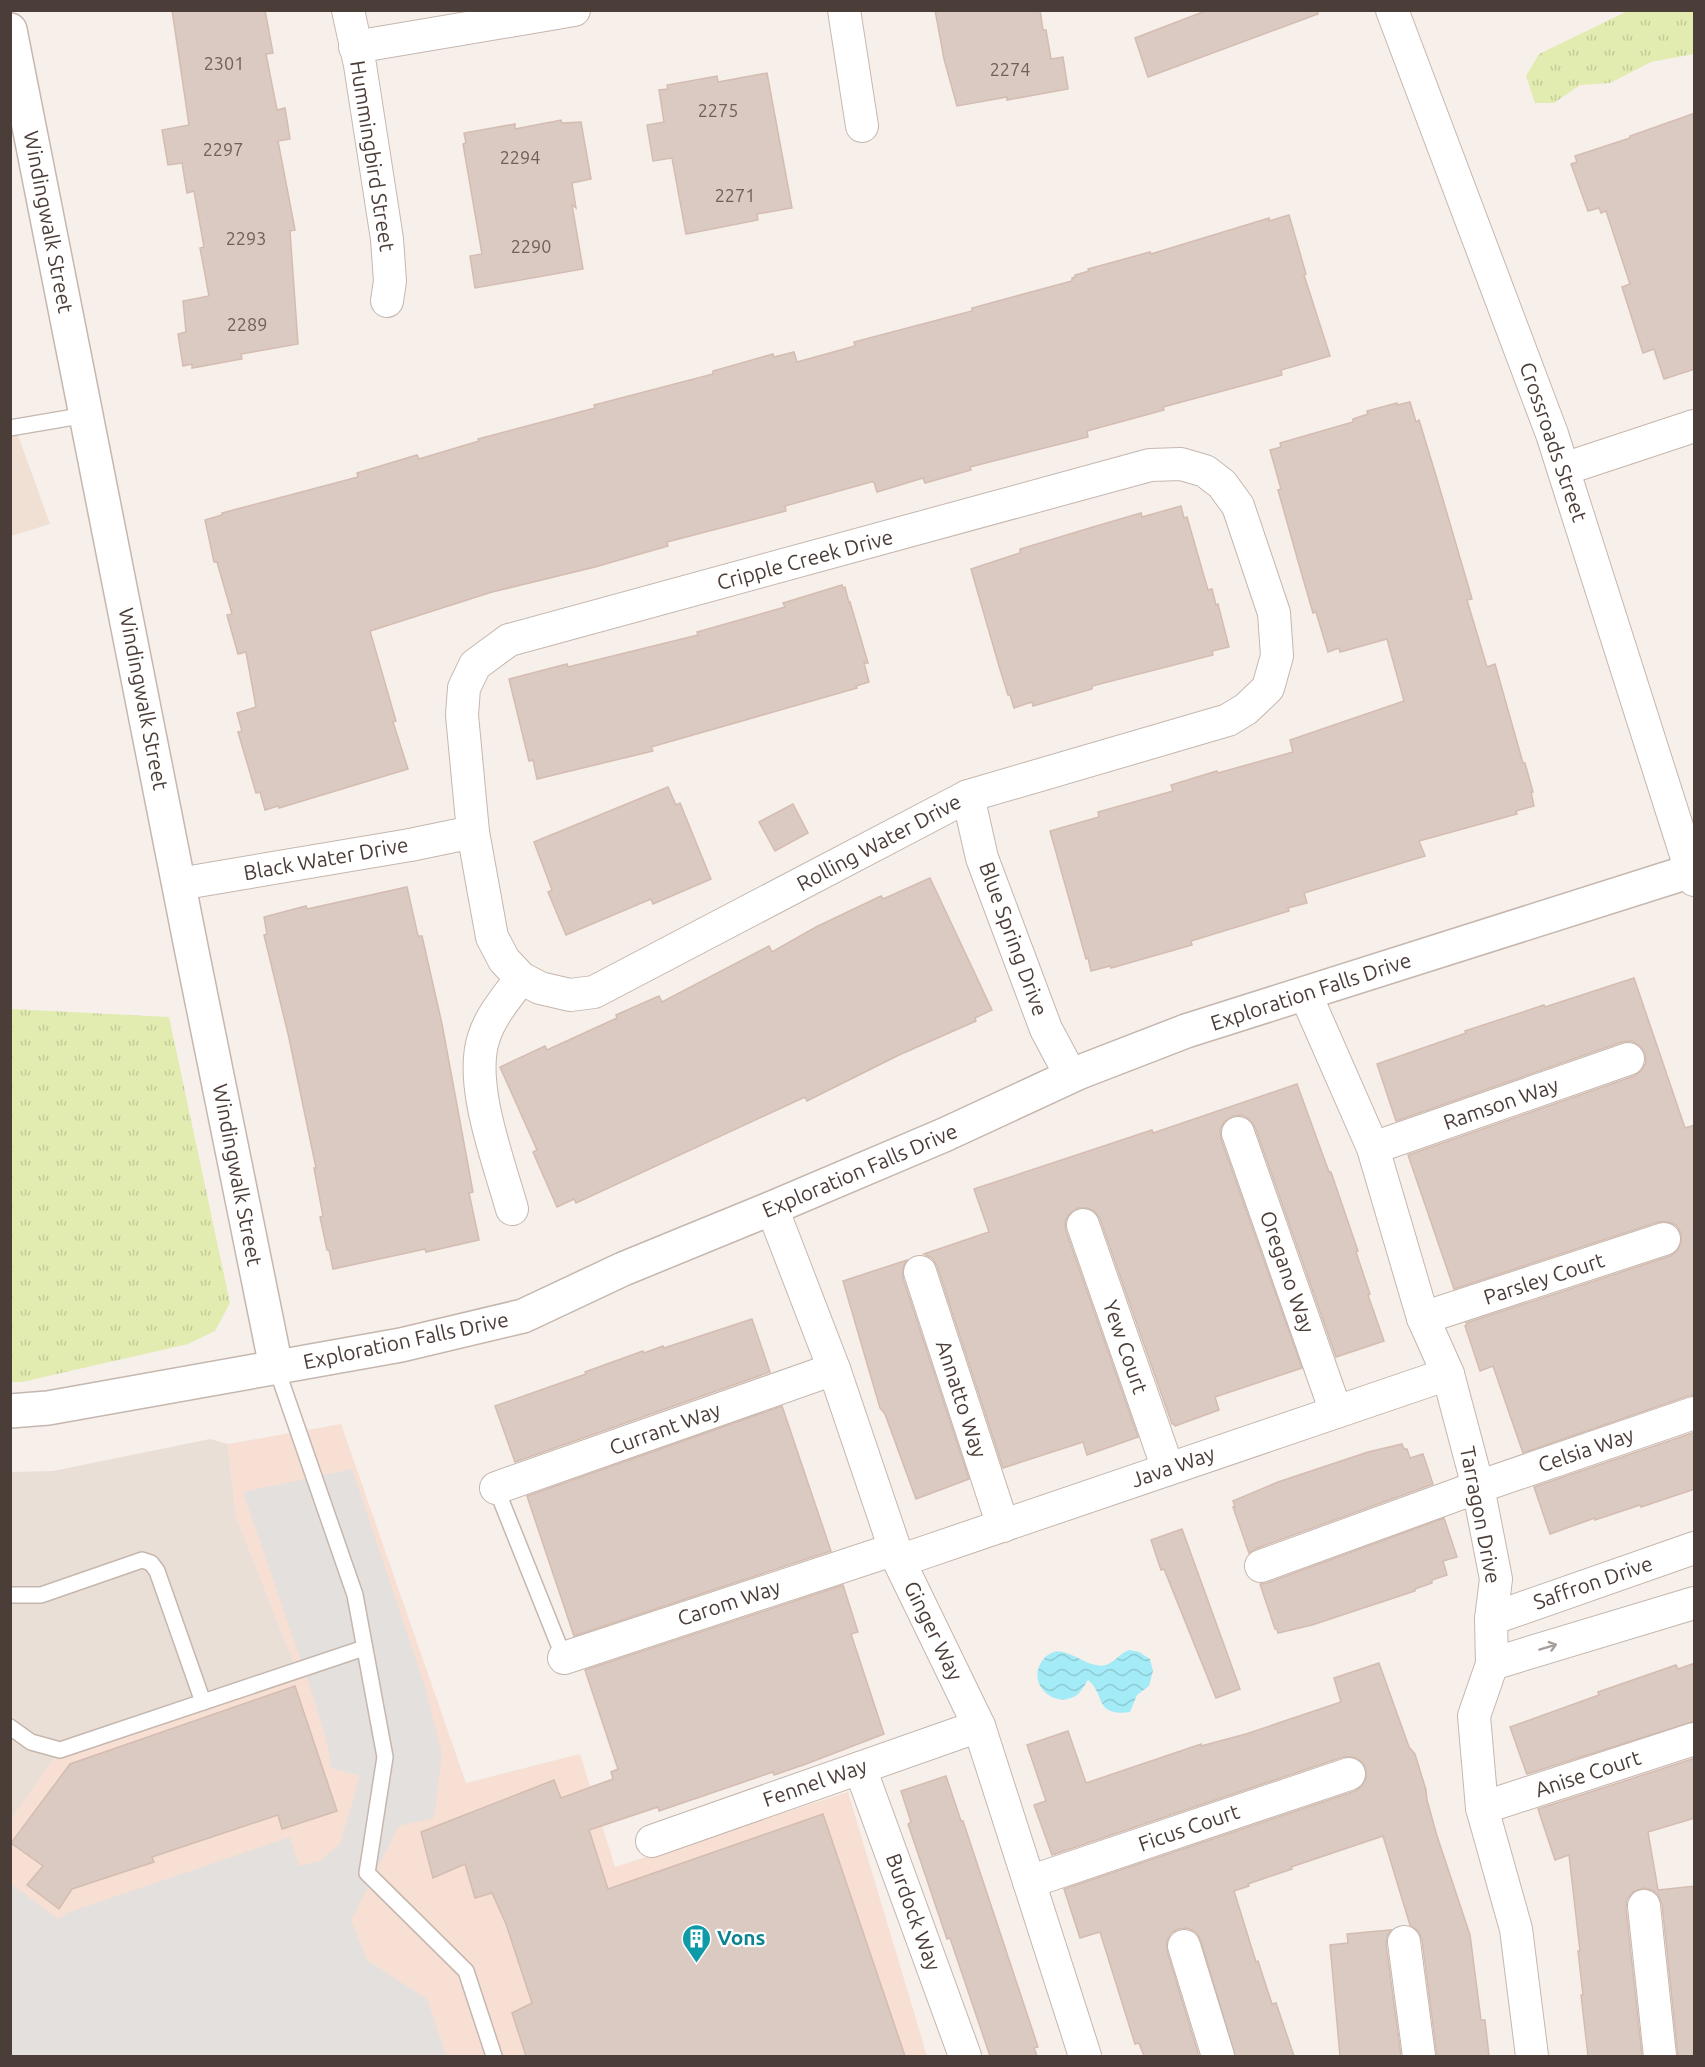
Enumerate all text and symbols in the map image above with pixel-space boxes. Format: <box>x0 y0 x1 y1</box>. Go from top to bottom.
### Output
house number: 2301 <box>204 53 244 73</box>
street label: Hummingbird Street <box>346 59 400 253</box>
house number: 2274 <box>990 59 1030 79</box>
house number: 2275 <box>698 100 738 120</box>
street label: Windingwalk Street <box>20 129 78 315</box>
house number: 2297 <box>203 139 243 159</box>
house number: 2294 <box>500 147 540 167</box>
house number: 2271 <box>715 185 755 205</box>
house number: 2293 <box>226 228 266 248</box>
house number: 2290 <box>511 236 551 256</box>
house number: 2289 <box>227 314 267 334</box>
street label: Crossroads Street <box>1515 359 1593 525</box>
street label: Cripple Creek Drive <box>714 524 895 594</box>
street label: Windingwalk Street <box>115 606 173 792</box>
street label: Rolling Water Drive <box>792 789 965 896</box>
street label: Black Water Drive <box>242 832 410 884</box>
street label: Blue Spring Drive <box>975 858 1053 1019</box>
street label: Exploration Falls Drive <box>1207 947 1414 1035</box>
street label: Ramson Way <box>1440 1072 1561 1134</box>
street label: Windingwalk Street <box>209 1082 267 1268</box>
street label: Exploration Falls Drive <box>759 1118 961 1222</box>
street label: Oregano Way <box>1256 1207 1320 1336</box>
street label: Parsley Court <box>1480 1247 1607 1309</box>
street label: Yew Court <box>1099 1297 1153 1397</box>
street label: Exploration Falls Drive <box>301 1307 511 1374</box>
street label: Annatto Way <box>932 1337 992 1460</box>
street label: Currant Way <box>606 1397 723 1459</box>
street label: Celsia Way <box>1535 1421 1637 1477</box>
street label: Java Way <box>1128 1441 1218 1492</box>
street label: Tarragon Drive <box>1456 1444 1506 1585</box>
street label: Saffron Drive <box>1530 1550 1655 1614</box>
street label: Carom Way <box>674 1574 783 1630</box>
street label: Ginger Way <box>900 1577 968 1684</box>
one-way arrow <box>1539 1641 1558 1652</box>
street label: Anise Court <box>1532 1745 1644 1801</box>
street label: Fennel Way <box>760 1753 870 1811</box>
street label: Ficus Court <box>1135 1799 1242 1856</box>
street label: Burdock Way <box>882 1850 946 1974</box>
building icon: Vons <box>680 1922 712 1964</box>
place label: Vons <box>717 1925 766 1949</box>

